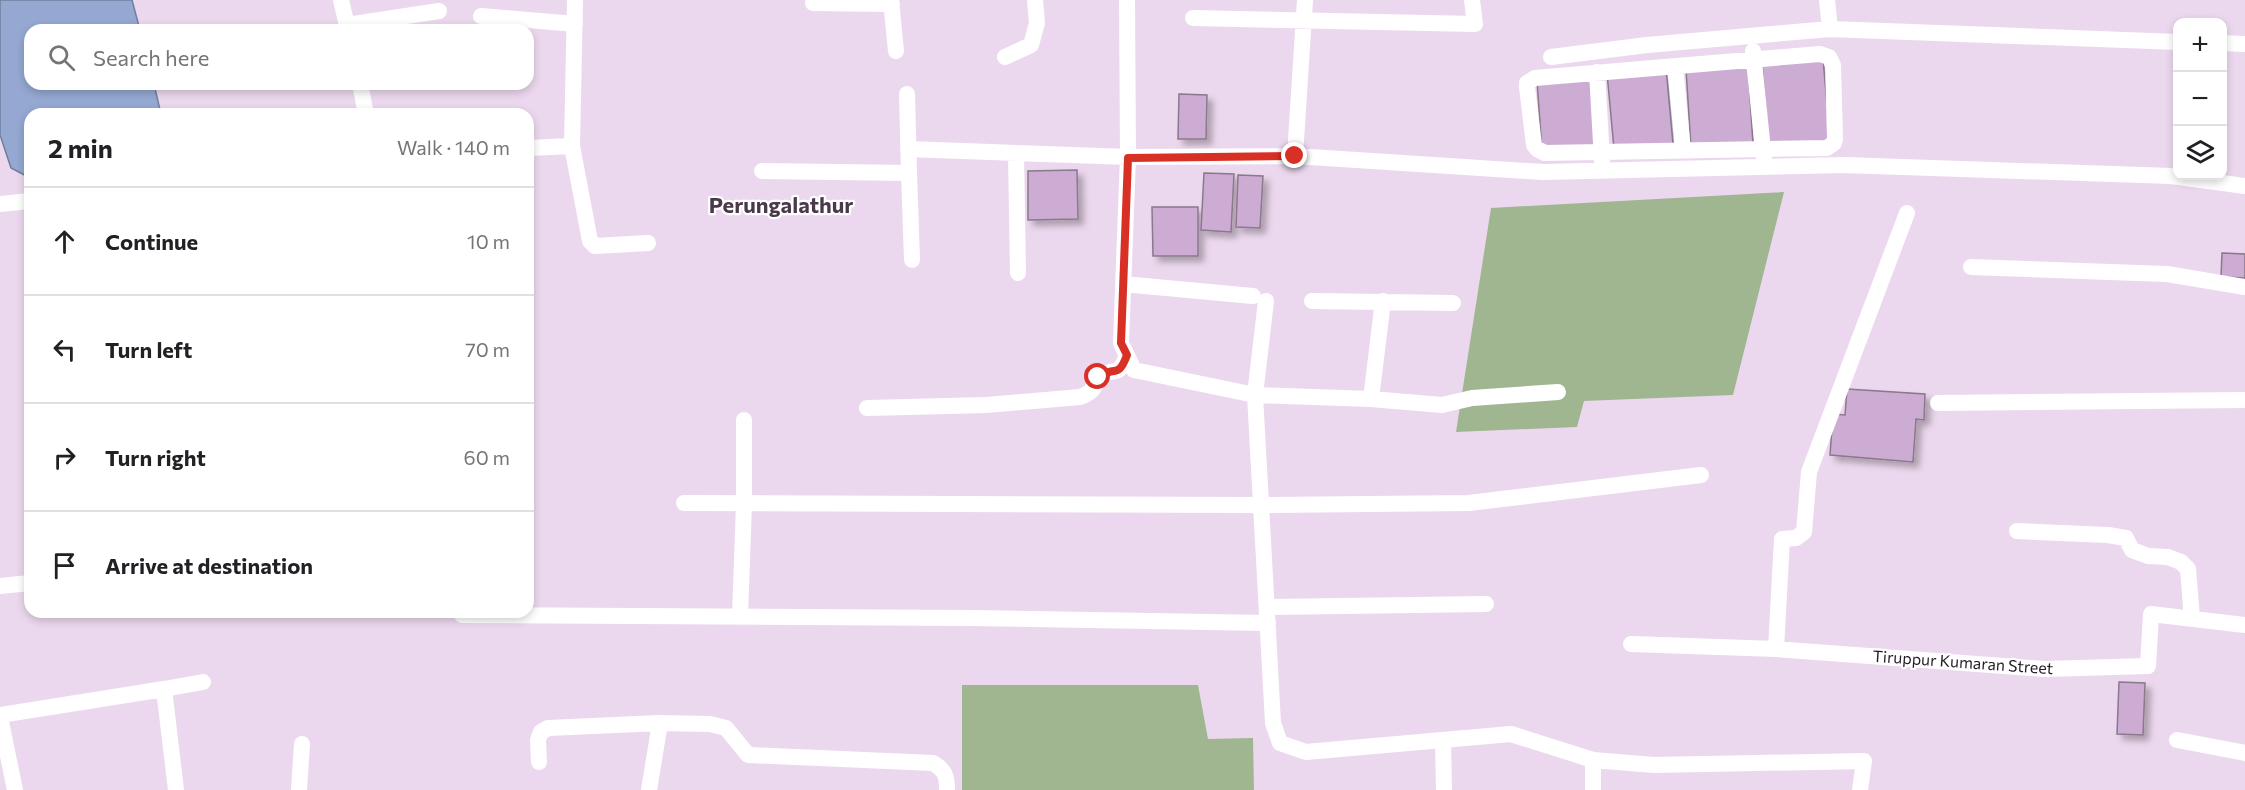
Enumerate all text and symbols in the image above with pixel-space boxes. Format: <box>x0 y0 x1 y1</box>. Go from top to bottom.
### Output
map controls <box>2173 18 2227 180</box>
button: + <box>2173 18 2227 72</box>
search box <box>24 24 534 90</box>
icon: search <box>45 41 78 74</box>
text: Search here <box>93 44 209 71</box>
button: − <box>2173 72 2227 126</box>
button: layers <box>2173 126 2227 180</box>
text: 2 min <box>48 132 113 163</box>
text: Walk · 140 m <box>397 135 510 159</box>
route end <box>1281 142 1307 168</box>
district label: Perungalathur <box>709 191 853 218</box>
icon: ahead <box>48 225 81 258</box>
text: Continue <box>105 228 198 255</box>
text: 10 m <box>467 229 510 253</box>
icon: left <box>48 333 81 366</box>
text: Turn left <box>105 336 192 363</box>
text: 70 m <box>465 337 510 361</box>
route start <box>1084 363 1110 389</box>
icon: right <box>48 441 81 474</box>
text: Turn right <box>105 444 206 471</box>
text: 60 m <box>464 445 510 469</box>
icon: arrive <box>48 549 81 582</box>
text: Arrive at destination <box>105 552 313 579</box>
street label: Tiruppur Kumaran Street <box>1872 646 2054 677</box>

